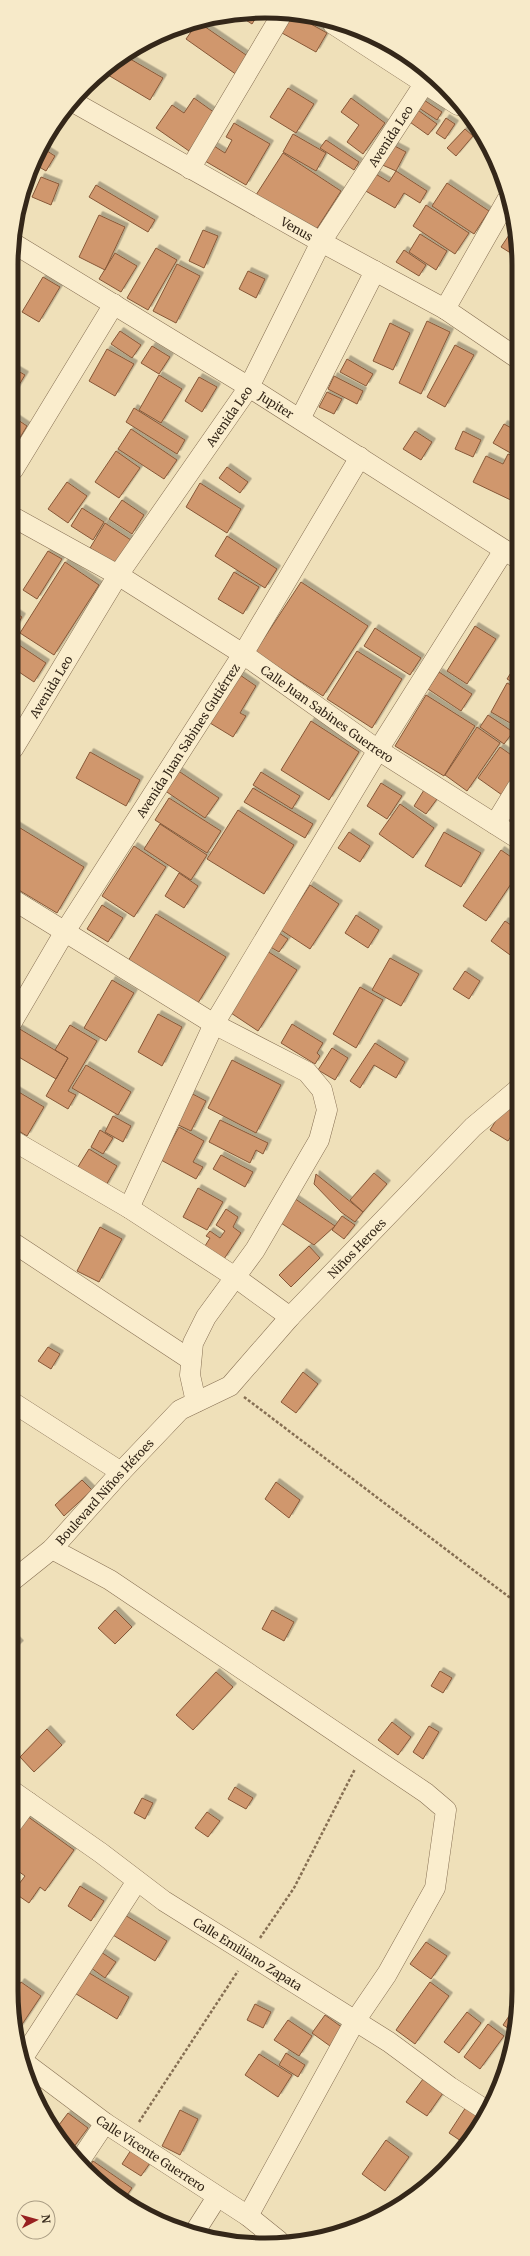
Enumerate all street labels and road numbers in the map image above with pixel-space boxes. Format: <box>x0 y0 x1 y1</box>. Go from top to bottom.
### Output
street label: Avenida Leo <box>364 102 416 170</box>
street label: Venus <box>277 213 316 244</box>
street label: Avenida Leo <box>202 383 255 450</box>
street label: Jupiter <box>255 387 297 422</box>
street label: Avenida Leo <box>26 653 75 721</box>
street label: Avenida Juan Sabines Gutiérrez <box>132 660 243 821</box>
street label: Calle Juan Sabines Guerrero <box>258 662 396 765</box>
street label: Niños Heroes <box>324 1215 389 1281</box>
street label: Boulevard Niños Héroes <box>52 1435 157 1548</box>
street label: Calle Emiliano Zapata <box>191 1914 306 1994</box>
street label: Calle Vicente Guerrero <box>93 2112 209 2194</box>

